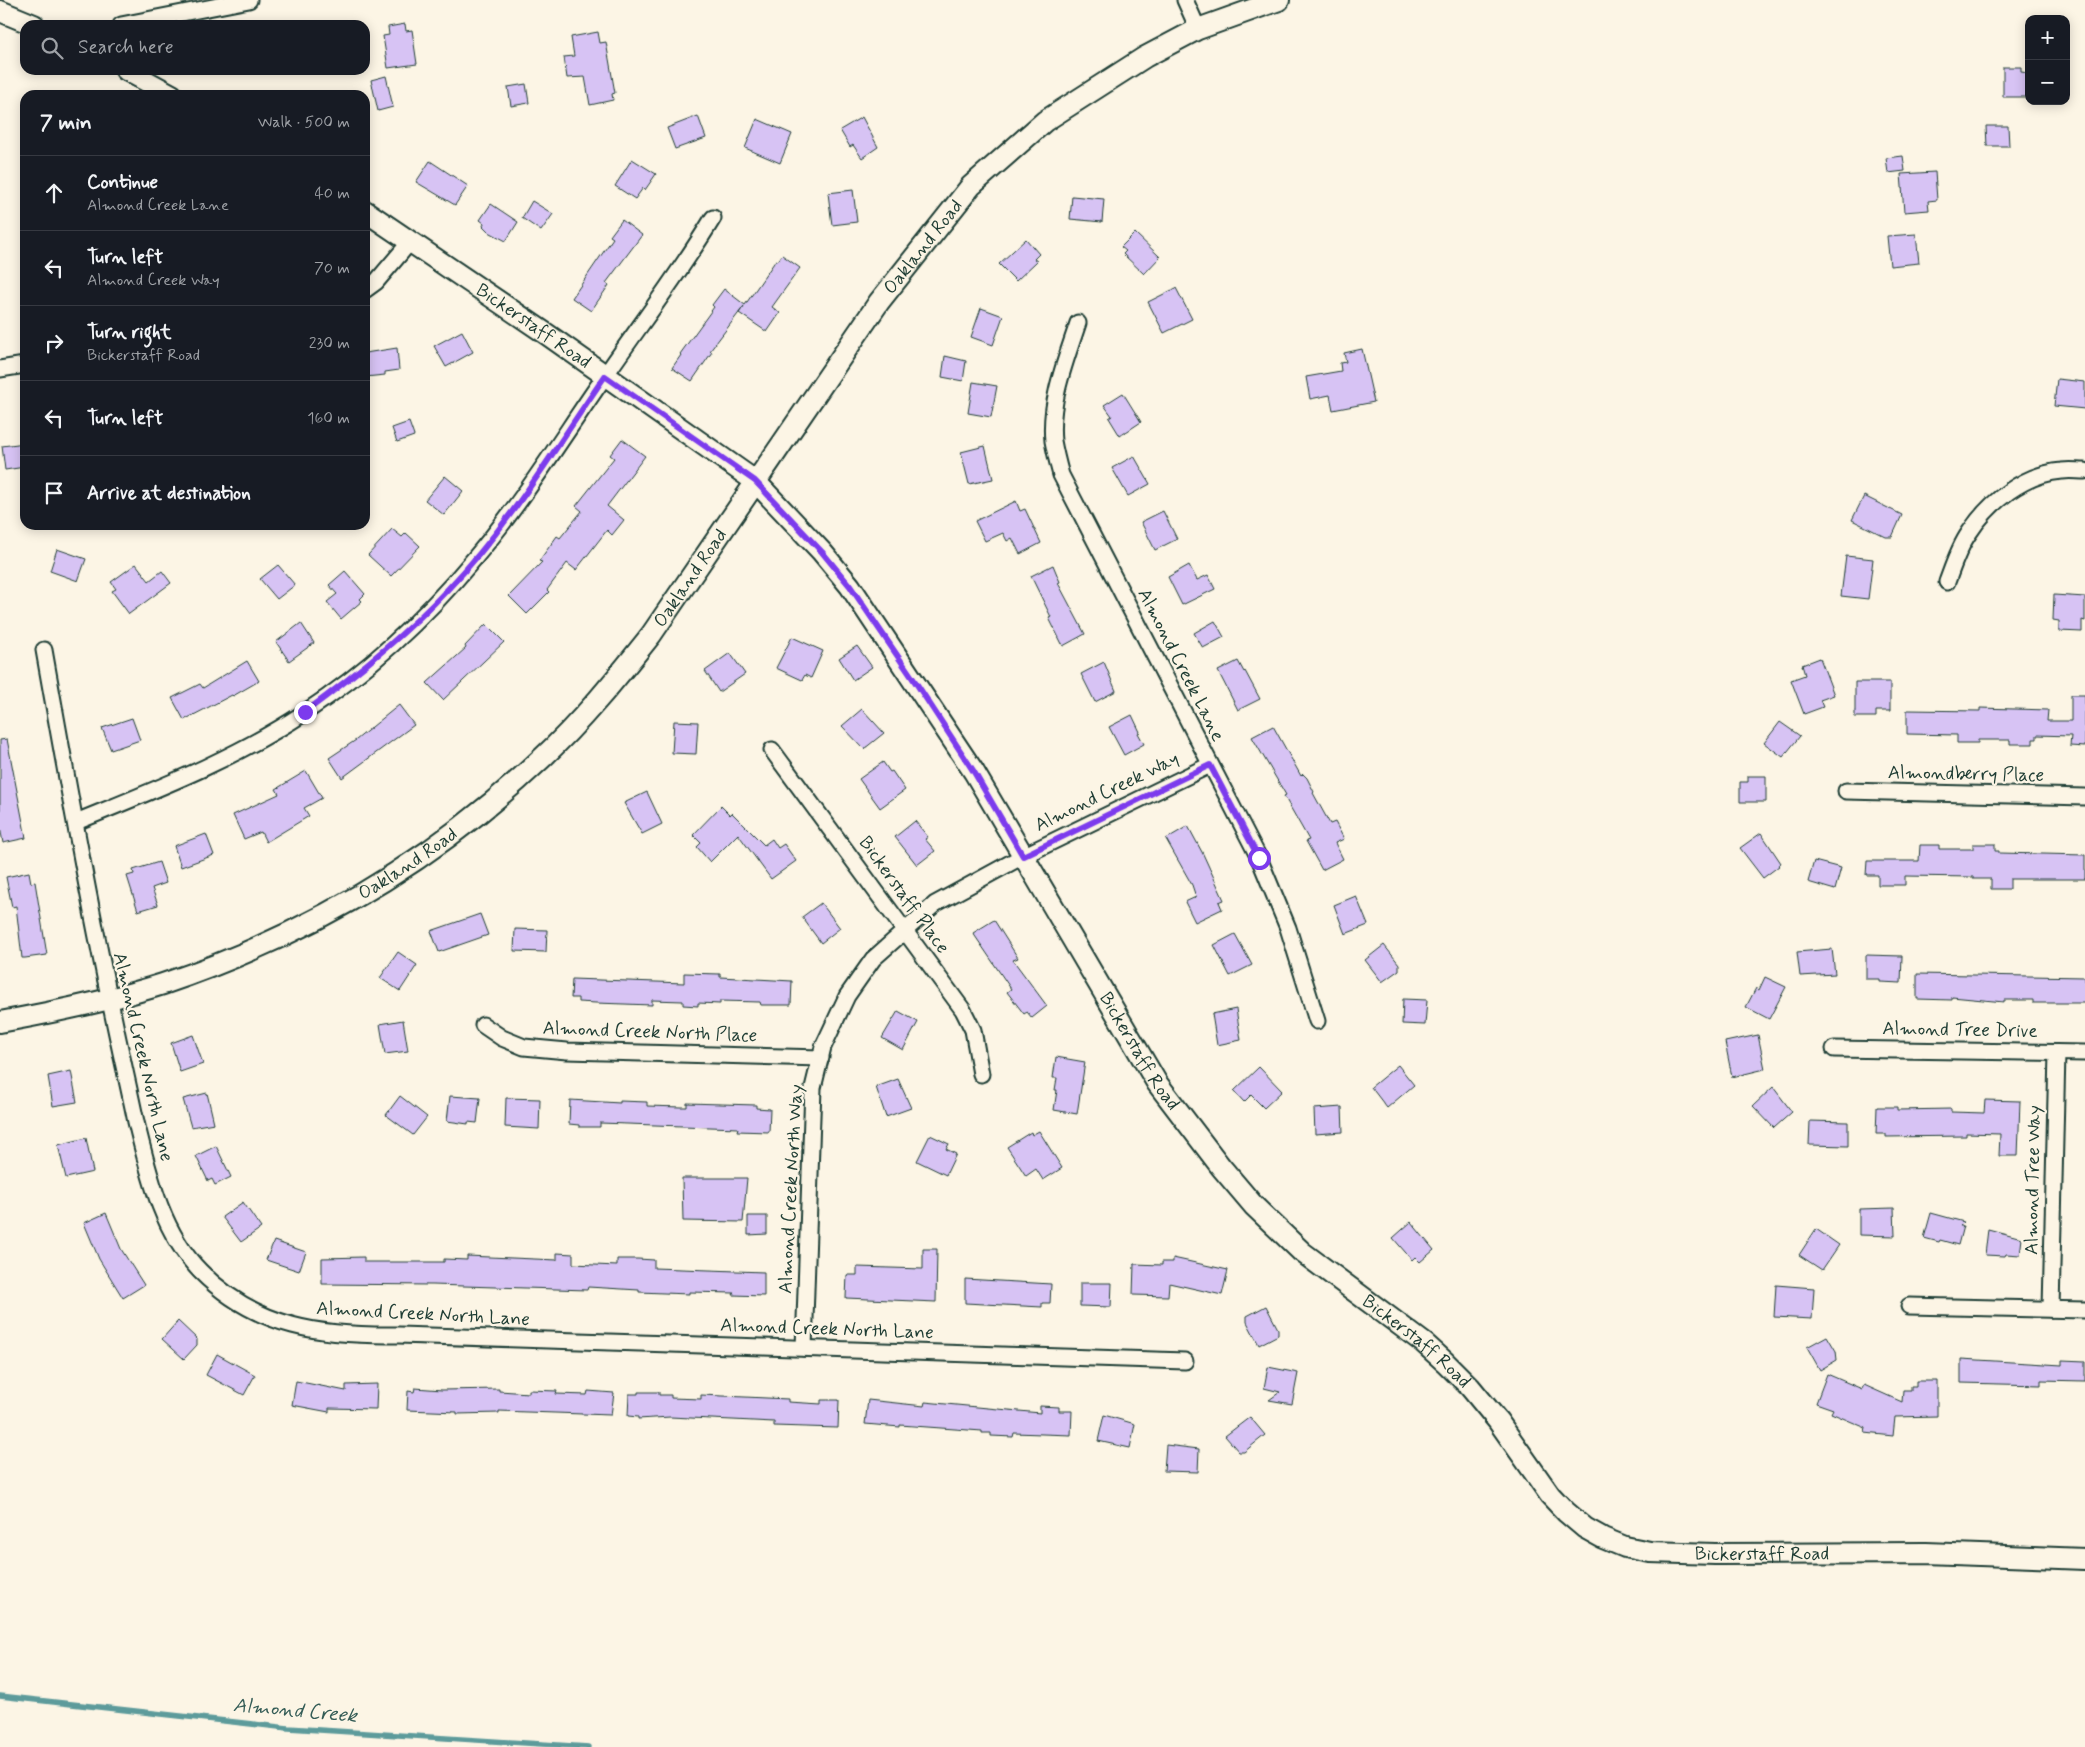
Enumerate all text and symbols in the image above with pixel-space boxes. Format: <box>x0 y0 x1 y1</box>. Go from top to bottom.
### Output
map controls <box>2025 15 2070 105</box>
button: + <box>2025 15 2070 60</box>
search box <box>20 20 370 75</box>
icon: search <box>38 34 66 62</box>
text: Search here <box>78 35 174 60</box>
button: − <box>2025 60 2070 105</box>
text: 7 min <box>40 109 92 137</box>
text: Walk · 500 m <box>258 112 350 133</box>
text: Continue <box>87 170 158 195</box>
icon: ahead <box>40 179 68 207</box>
text: 40 m <box>314 183 350 204</box>
street label: Oakland Road <box>878 194 968 299</box>
text: Almond Creek Lane <box>87 195 229 216</box>
text: Turn left <box>87 245 163 270</box>
icon: left <box>40 254 68 282</box>
text: 70 m <box>314 258 350 279</box>
text: Almond Creek Way <box>87 270 220 291</box>
street label: Bickerstaff Road <box>471 277 596 374</box>
text: Turn right <box>87 320 171 345</box>
icon: right <box>40 329 68 357</box>
text: 230 m <box>309 333 350 354</box>
text: Bickerstaff Road <box>87 345 200 366</box>
icon: left <box>40 404 68 432</box>
text: Turn left <box>87 406 163 431</box>
text: 160 m <box>307 408 350 429</box>
icon: arrive <box>40 479 68 507</box>
text: Arrive at destination <box>87 481 251 506</box>
street label: Oakland Road <box>647 524 733 632</box>
street label: Almond Creek Lane <box>1132 584 1230 746</box>
route end <box>294 701 317 724</box>
street label: Almond Creek Way <box>1031 746 1183 838</box>
street label: Almondberry Place <box>1888 760 2044 788</box>
street label: Oakland Road <box>353 822 462 906</box>
street label: Bickerstaff Place <box>853 831 955 959</box>
route start <box>1248 847 1271 870</box>
street label: Almond Creek North Lane <box>107 950 179 1164</box>
street label: Bickerstaff Road <box>1094 987 1186 1115</box>
street label: Almond Creek North Place <box>542 1016 758 1048</box>
street label: Almond Tree Drive <box>1882 1016 2038 1044</box>
street label: Almond Creek North Way <box>773 1084 809 1294</box>
street label: Almond Tree Way <box>2019 1105 2047 1255</box>
street label: Bickerstaff Road <box>1357 1289 1477 1394</box>
street label: Almond Creek North Lane <box>316 1296 530 1332</box>
street label: Almond Creek North Lane <box>720 1313 934 1345</box>
street label: Bickerstaff Road <box>1694 1541 1829 1567</box>
water label: Almond Creek <box>232 1692 360 1730</box>

